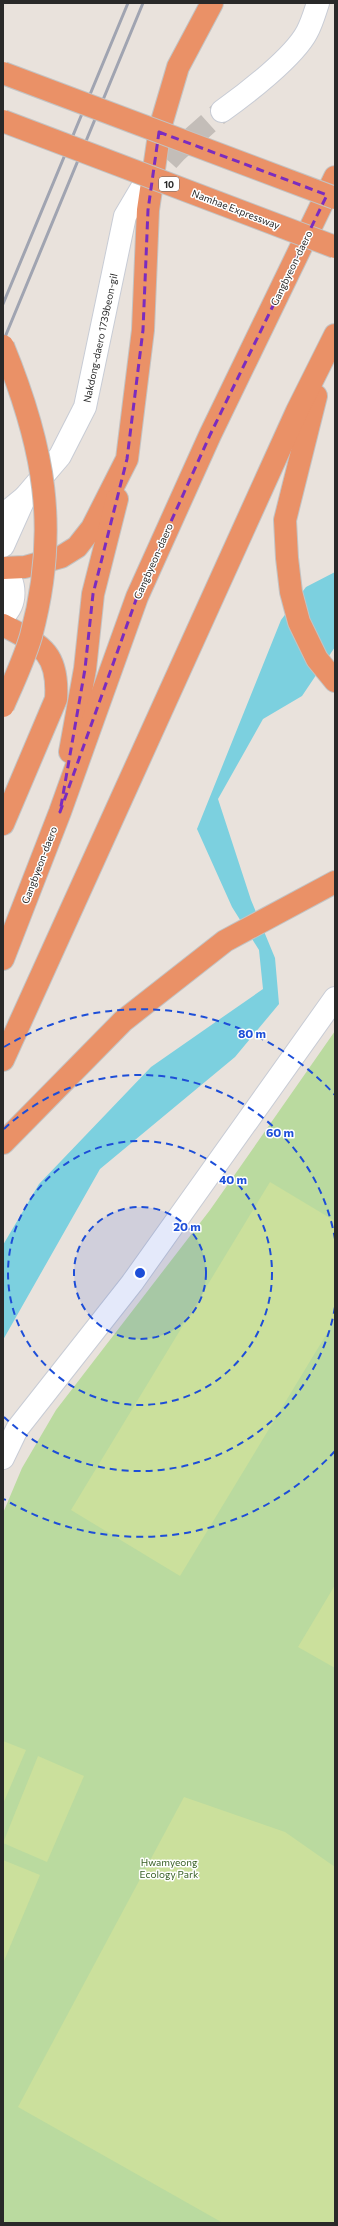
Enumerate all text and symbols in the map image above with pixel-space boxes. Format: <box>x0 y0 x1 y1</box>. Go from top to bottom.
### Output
road number: 10 <box>159 177 179 191</box>
street label: Namhae Expressway <box>190 187 282 231</box>
street label: Gangbyeon-daero <box>268 229 314 307</box>
street label: Nakdong-daero 1739beon-gil <box>80 272 120 404</box>
street label: Gangbyeon-daero <box>131 521 175 601</box>
street label: Gangbyeon-daero <box>19 825 59 905</box>
text: 80 m <box>238 1026 266 1040</box>
text: 60 m <box>266 1125 294 1139</box>
text: 40 m <box>219 1172 247 1186</box>
text: 20 m <box>173 1219 201 1233</box>
centre of rings <box>133 1266 147 1280</box>
park label: Hwamyeong Ecology Park <box>140 1856 199 1880</box>

